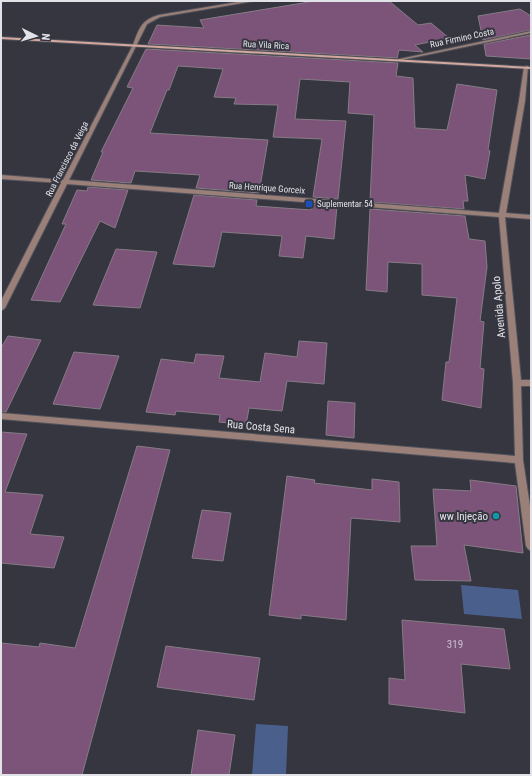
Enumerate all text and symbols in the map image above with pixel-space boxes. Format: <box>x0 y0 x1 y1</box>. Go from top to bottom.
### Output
north arrow <box>16 16 56 56</box>
street label: Rua Firmino Costa <box>429 26 495 50</box>
text: N <box>39 33 52 41</box>
street label: Rua Vila Rica <box>243 39 289 51</box>
street label: Rua Francisco da Veiga <box>44 120 90 198</box>
street label: Rua Henrique Gorceix <box>228 180 306 196</box>
marker: Suplementar 54 <box>304 199 314 209</box>
place label: Suplementar 54 <box>317 199 373 209</box>
street label: Avenida Apolo <box>490 275 508 339</box>
street label: Rua Costa Sena <box>226 418 296 436</box>
place label: ww Injeção <box>440 510 488 523</box>
marker: ww Injeção <box>491 511 501 521</box>
house number: 319 <box>447 638 463 651</box>

